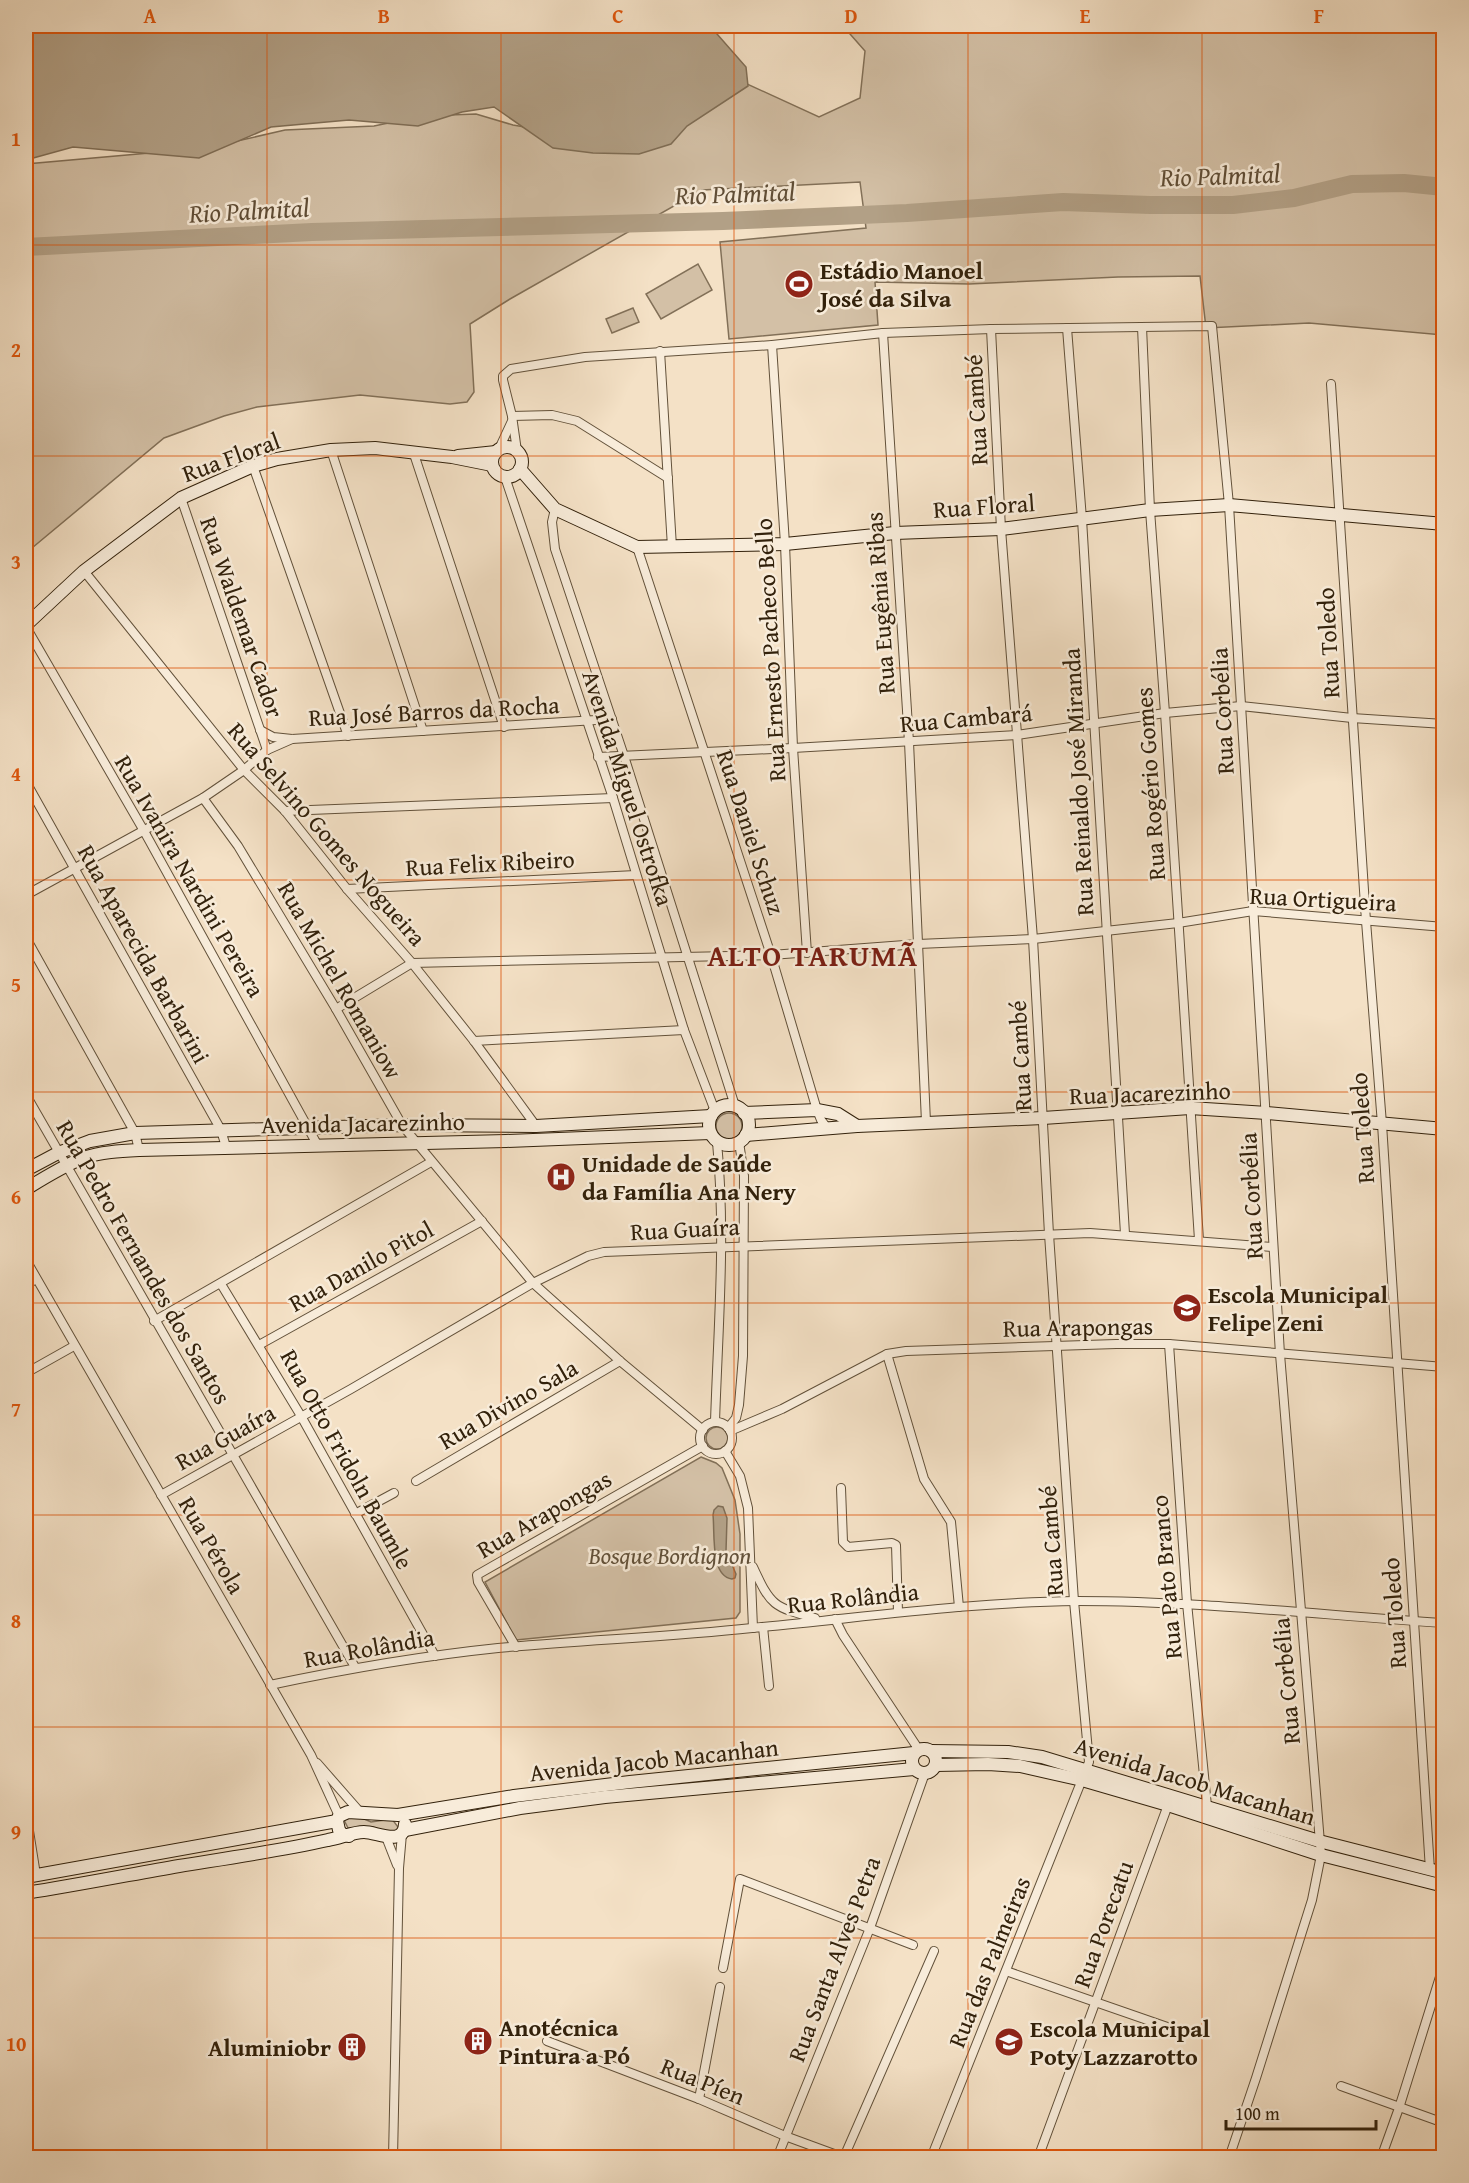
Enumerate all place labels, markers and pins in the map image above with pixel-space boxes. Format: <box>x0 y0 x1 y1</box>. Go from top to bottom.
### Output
place label: Estádio Manoel José da Silva <box>816 253 983 316</box>
sports icon: Estádio Manoel José da Silva <box>783 268 815 300</box>
place label: Unidade de Saúde da Família Ana Nery <box>582 1146 797 1209</box>
hospital icon: Unidade de Saúde da Família Ana Nery <box>545 1161 577 1193</box>
place label: Escola Municipal Felipe Zeni <box>1208 1277 1389 1340</box>
school or university icon: Escola Municipal Felipe Zeni <box>1171 1292 1203 1324</box>
place label: Anotécnica Pintura a Pó <box>499 2010 630 2073</box>
place label: Escola Municipal Poty Lazzarotto <box>1030 2011 1211 2074</box>
building icon: Anotécnica Pintura a Pó <box>462 2025 494 2057</box>
school or university icon: Escola Municipal Poty Lazzarotto <box>993 2026 1025 2058</box>
place label: Aluminiobr <box>208 2030 331 2065</box>
building icon: Aluminiobr <box>336 2031 368 2063</box>

